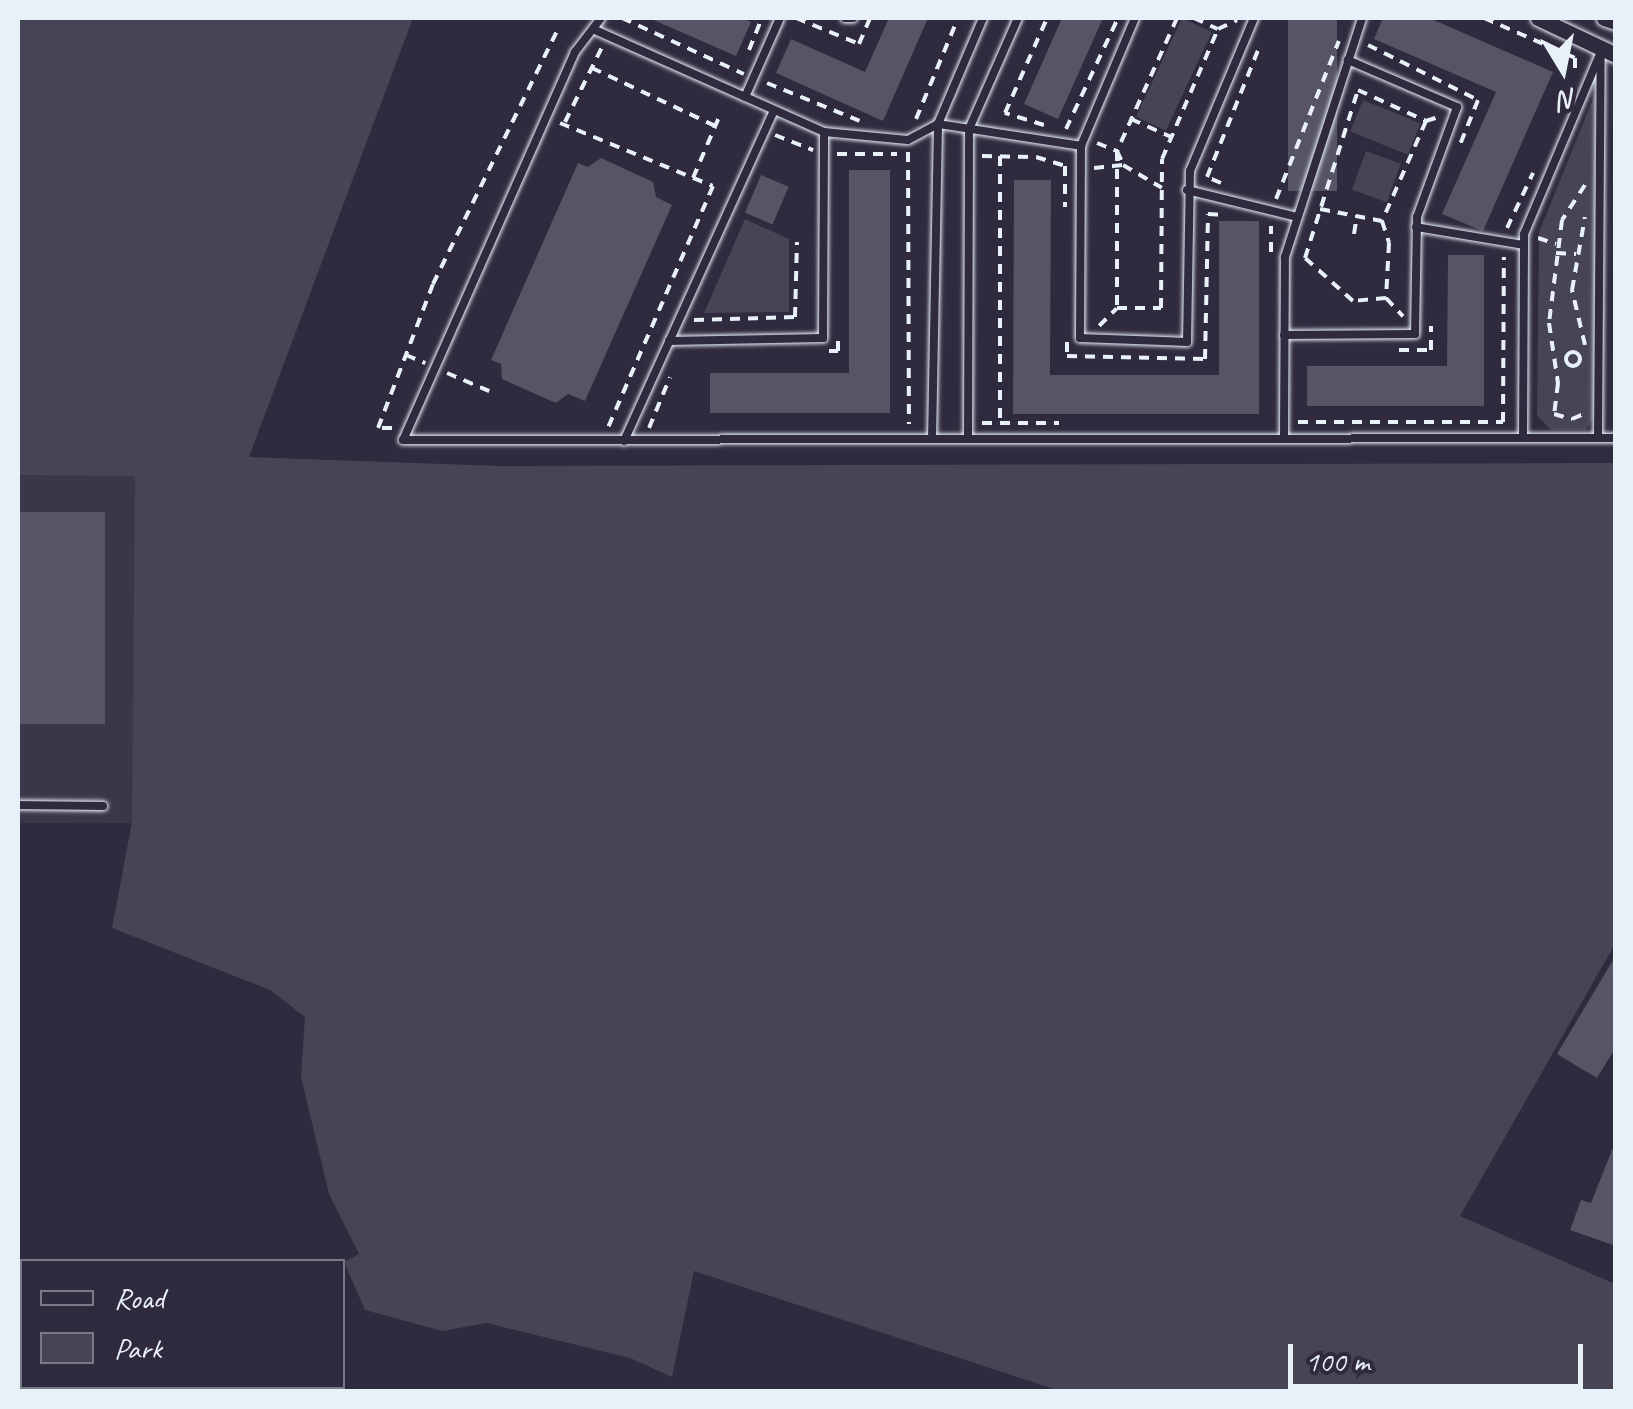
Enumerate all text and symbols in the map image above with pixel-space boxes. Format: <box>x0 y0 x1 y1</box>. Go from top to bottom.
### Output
north arrow <box>1513 20 1613 120</box>
text: N <box>1557 81 1580 119</box>
legend <box>20 1259 345 1389</box>
text: Road <box>114 1279 164 1317</box>
scale bar <box>1293 1324 1588 1386</box>
text: Park <box>114 1329 162 1367</box>
text: 100 m <box>1305 1342 1370 1380</box>

